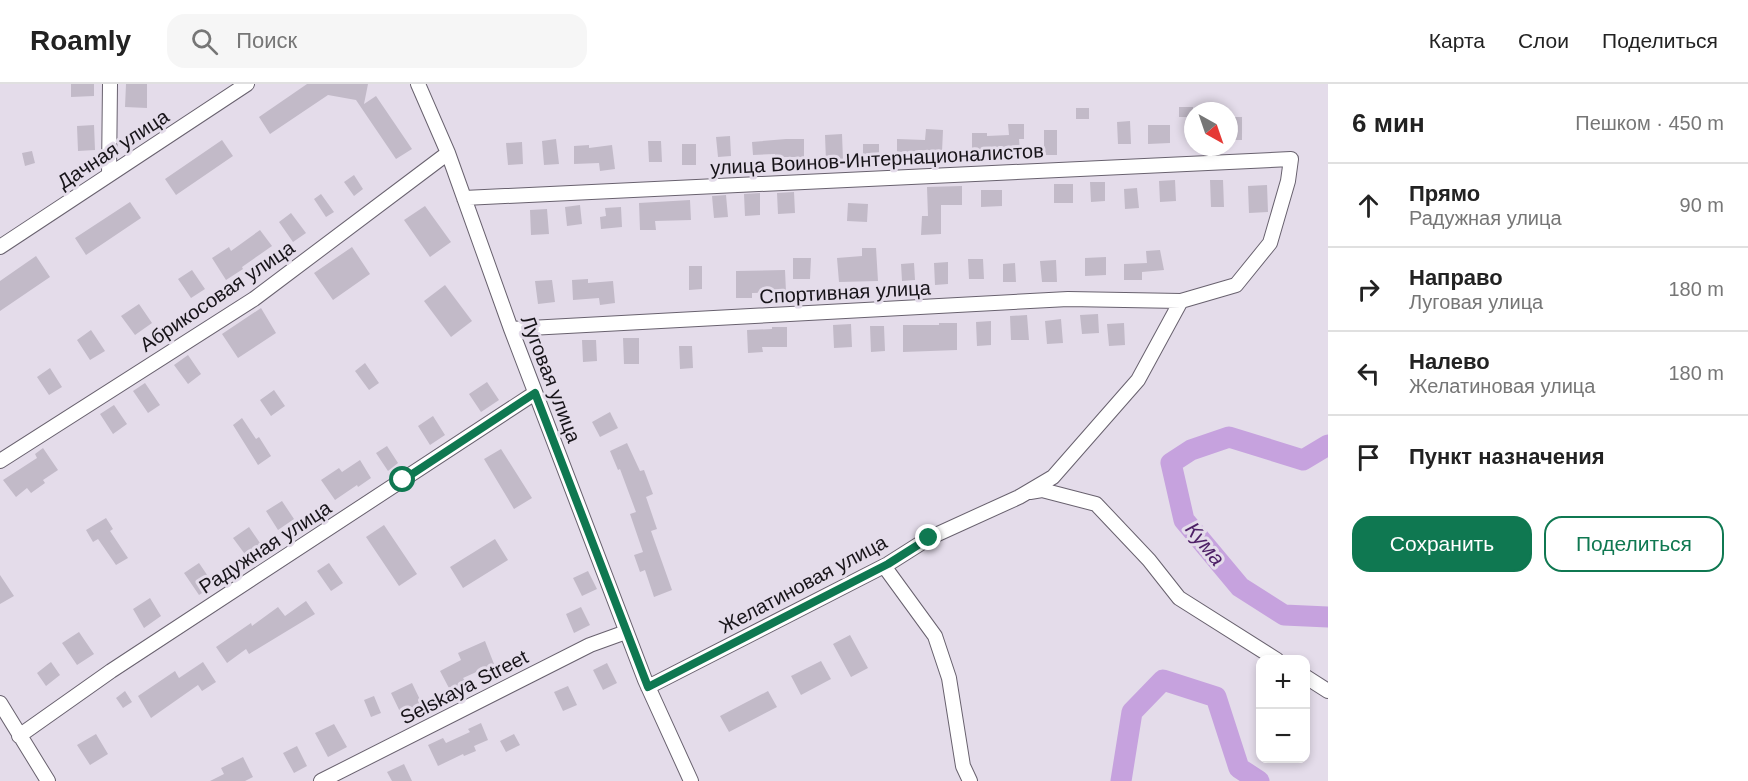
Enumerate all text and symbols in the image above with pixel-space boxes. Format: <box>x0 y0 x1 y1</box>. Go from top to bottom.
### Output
search box <box>167 14 587 68</box>
text: Roamly <box>30 25 131 56</box>
icon: search <box>188 25 221 58</box>
text: Поиск <box>236 28 297 53</box>
text: Карта <box>1429 29 1485 52</box>
text: Слои <box>1518 29 1569 52</box>
text: Поделиться <box>1602 29 1718 52</box>
north arrow <box>1184 102 1238 156</box>
street label: Дачная улица <box>53 104 173 193</box>
text: 6 мин <box>1352 108 1425 138</box>
text: Пешком · 450 m <box>1575 112 1724 134</box>
street label: улица Воинов-Интернационалистов <box>710 139 1044 179</box>
text: Прямо <box>1409 181 1480 206</box>
icon: ahead <box>1352 189 1385 222</box>
text: 90 m <box>1680 194 1724 216</box>
text: Радужная улица <box>1409 207 1562 229</box>
street label: Абрикосовая улица <box>136 236 299 356</box>
text: Направо <box>1409 265 1503 290</box>
icon: right <box>1352 273 1385 306</box>
street label: Спортивная улица <box>759 276 932 307</box>
text: 180 m <box>1668 278 1724 300</box>
text: Луговая улица <box>1409 291 1543 313</box>
street label: Луговая улица <box>517 312 586 446</box>
text: Налево <box>1409 349 1490 374</box>
icon: left <box>1352 357 1385 390</box>
text: 180 m <box>1668 362 1724 384</box>
text: Желатиновая улица <box>1409 375 1595 397</box>
icon: arrive <box>1352 441 1385 474</box>
text: Пункт назначения <box>1409 444 1605 469</box>
route start <box>389 466 415 492</box>
street label: Радужная улица <box>195 496 336 598</box>
button: Сохранить <box>1352 516 1532 572</box>
button: Поделиться <box>1544 516 1724 572</box>
water label: Кума <box>1181 518 1230 570</box>
route end <box>915 524 941 550</box>
street label: Желатиновая улица <box>716 530 891 637</box>
street label: Selskaya Street <box>397 645 532 729</box>
map controls <box>1256 655 1310 763</box>
button: + <box>1256 655 1310 709</box>
button: − <box>1256 709 1310 763</box>

